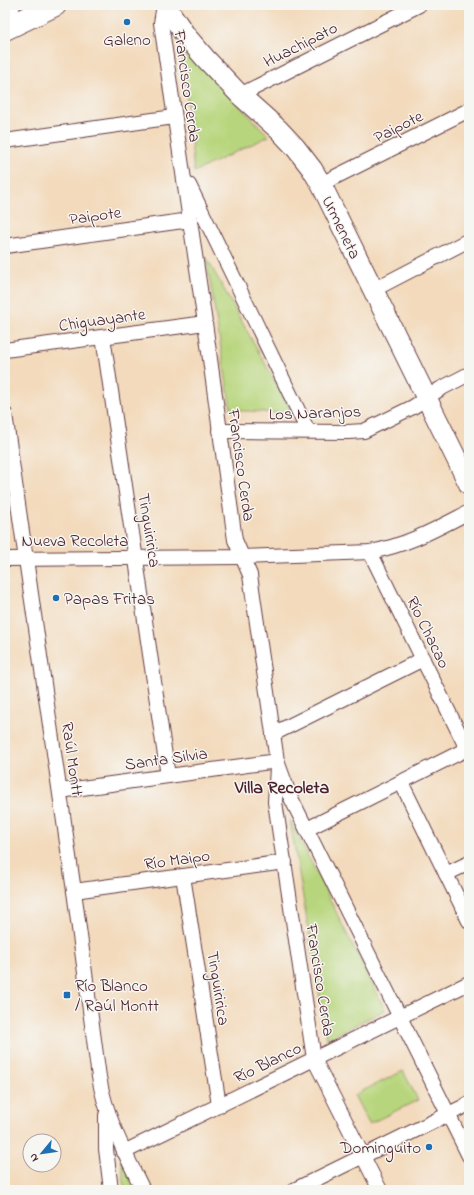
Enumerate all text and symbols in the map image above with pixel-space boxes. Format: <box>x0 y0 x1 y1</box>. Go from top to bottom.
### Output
street label: Huachipato <box>259 16 342 75</box>
marker: Galeno <box>122 17 132 27</box>
street label: Francisco Cerda <box>166 27 207 144</box>
place label: Galeno <box>103 28 151 53</box>
street label: Paipote <box>370 104 428 150</box>
street label: Urmeneta <box>315 192 367 264</box>
street label: Paipote <box>67 200 123 233</box>
street label: Chiguayante <box>57 302 148 341</box>
street label: Los Naranjos <box>268 399 362 428</box>
street label: Francisco Cerda <box>220 406 261 523</box>
street label: Tinguiririca <box>128 491 167 570</box>
street label: Nueva Recoleta <box>21 529 129 554</box>
place label: Papas Fritas <box>64 587 155 612</box>
street label: Río Chacao <box>399 592 456 673</box>
marker: Papas Fritas <box>51 593 61 603</box>
street label: Raúl Montt <box>54 721 89 798</box>
street label: Santa Silvia <box>123 741 209 778</box>
district label: Villa Recoleta <box>234 776 330 802</box>
street label: Río Maipo <box>143 843 212 877</box>
street label: Francisco Cerda <box>298 921 341 1038</box>
street label: Tinguiririca <box>197 949 236 1028</box>
place label: Río Blanco / Raúl Montt <box>75 974 159 1019</box>
marker: Río Blanco / Raúl Montt <box>62 990 72 1000</box>
street label: Río Blanco <box>229 1036 306 1091</box>
north arrow <box>22 1133 62 1173</box>
place label: Dominguito <box>339 1136 421 1163</box>
marker: Dominguito <box>424 1142 434 1152</box>
text: N <box>25 1150 43 1164</box>

